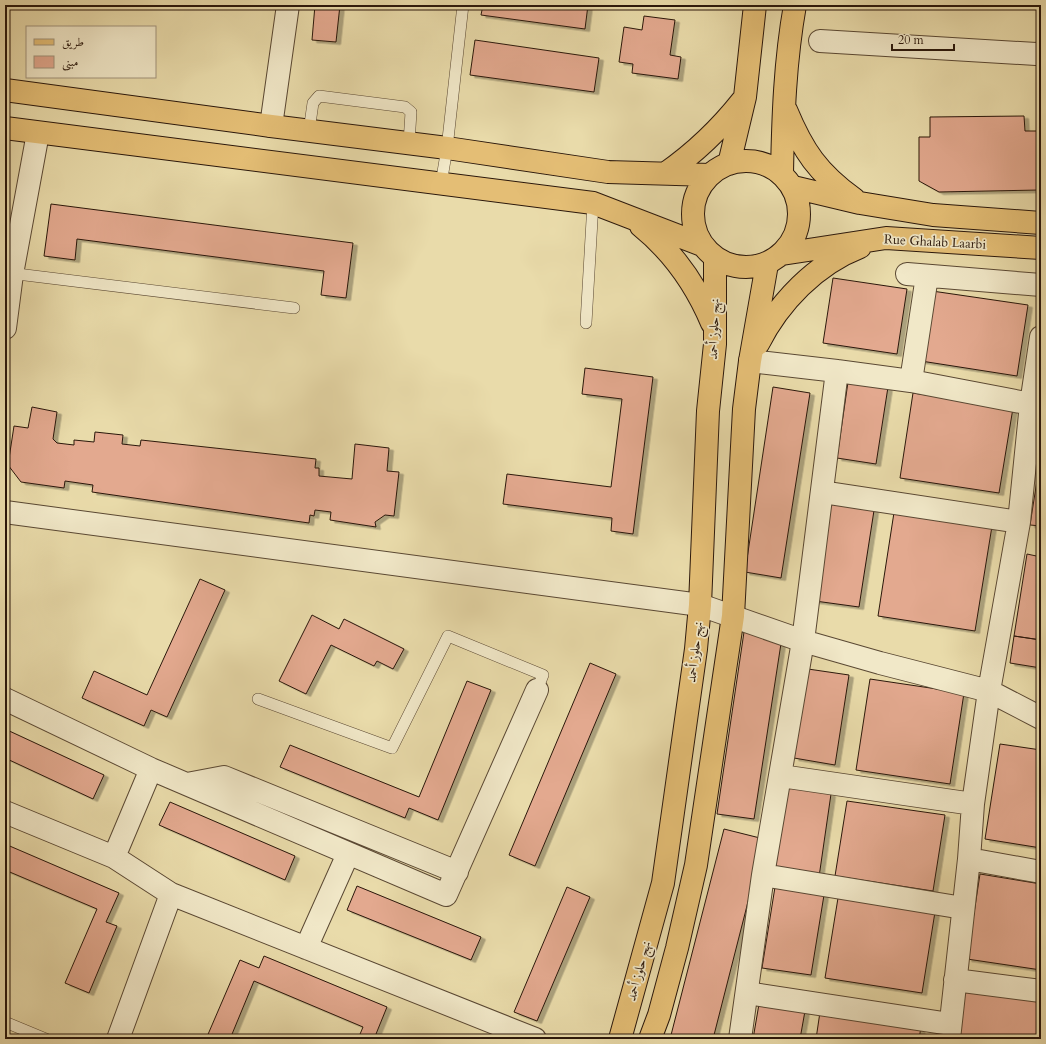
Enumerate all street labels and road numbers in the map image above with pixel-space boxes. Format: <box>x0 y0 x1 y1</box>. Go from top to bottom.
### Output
street label: Rue Ghalab Laarbi <box>883 230 987 254</box>
street label: نهج حلوز أحمد <box>704 298 726 360</box>
street label: نهج حلوز أحمد <box>682 620 710 684</box>
street label: نهج حلوز أحمد <box>622 939 658 1003</box>

